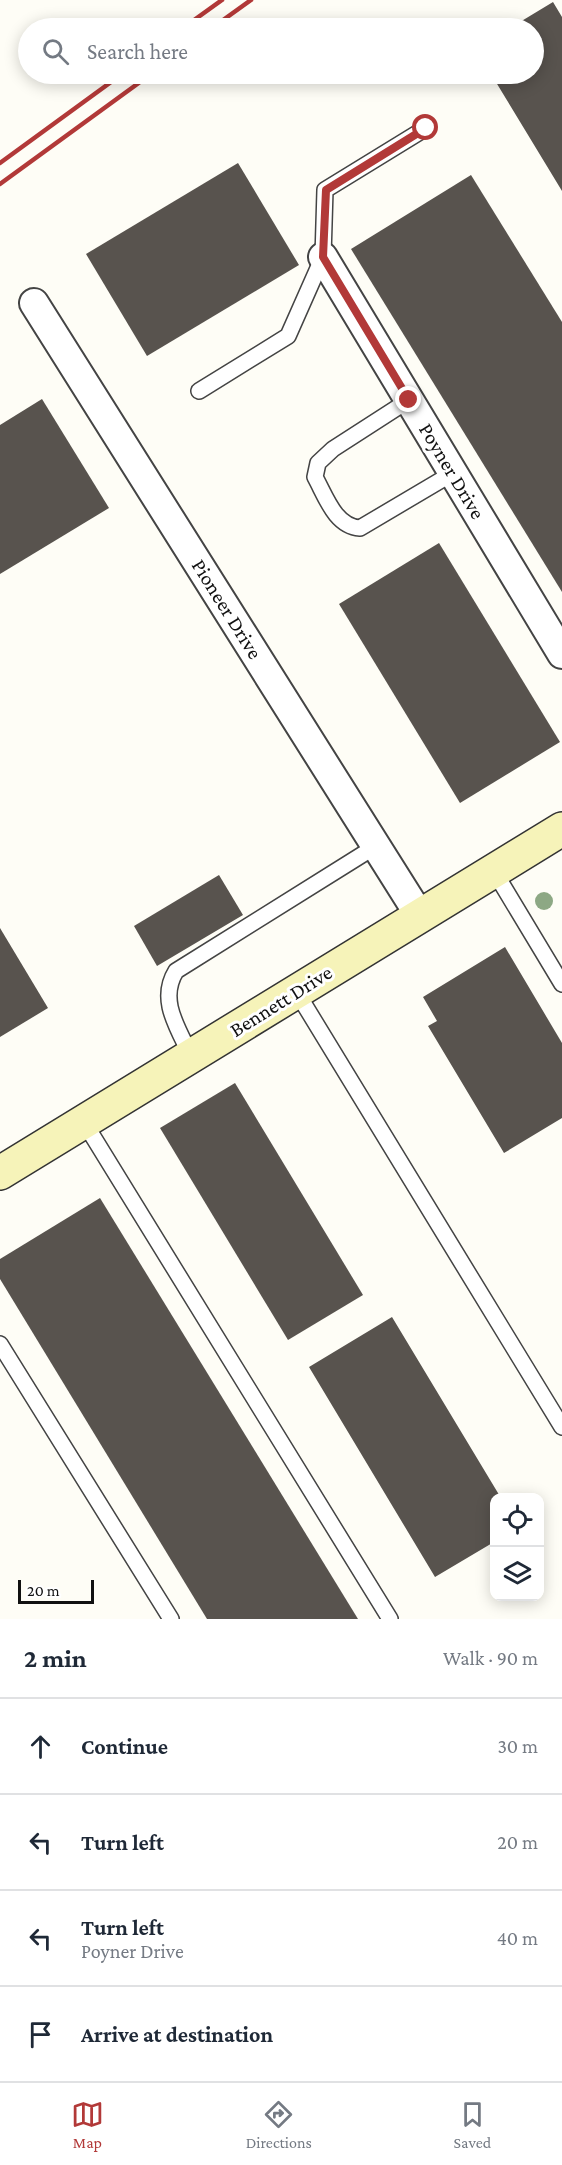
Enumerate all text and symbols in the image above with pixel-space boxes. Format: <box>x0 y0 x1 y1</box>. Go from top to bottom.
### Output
search box <box>18 18 544 84</box>
icon: search <box>39 35 72 68</box>
text: Search here <box>87 39 188 64</box>
route start <box>412 114 438 140</box>
route end <box>395 386 421 412</box>
street label: Poyner Drive <box>414 419 490 523</box>
street label: Pioneer Drive <box>187 555 267 663</box>
street label: Bennett Drive <box>225 960 337 1042</box>
map controls <box>490 1493 544 1601</box>
button: locate <box>490 1493 544 1547</box>
button: layers <box>490 1547 544 1601</box>
scale bar <box>18 1577 94 1604</box>
text: 20 m <box>27 1582 60 1599</box>
text: 2 min <box>24 1644 87 1673</box>
text: Walk · 90 m <box>443 1647 538 1669</box>
icon: ahead <box>24 1730 57 1763</box>
text: Continue <box>81 1734 168 1759</box>
text: 30 m <box>497 1735 538 1757</box>
icon: left <box>24 1826 57 1859</box>
text: Turn left <box>81 1830 164 1855</box>
text: 20 m <box>497 1831 538 1853</box>
text: Turn left <box>81 1915 164 1940</box>
icon: left <box>24 1922 57 1955</box>
text: 40 m <box>497 1927 538 1949</box>
text: Poyner Drive <box>81 1940 184 1962</box>
icon: arrive <box>24 2018 57 2051</box>
text: Arrive at destination <box>81 2022 273 2047</box>
tab: Map <box>71 2098 104 2151</box>
tab: Directions <box>246 2098 312 2151</box>
tab: Saved <box>454 2098 491 2151</box>

